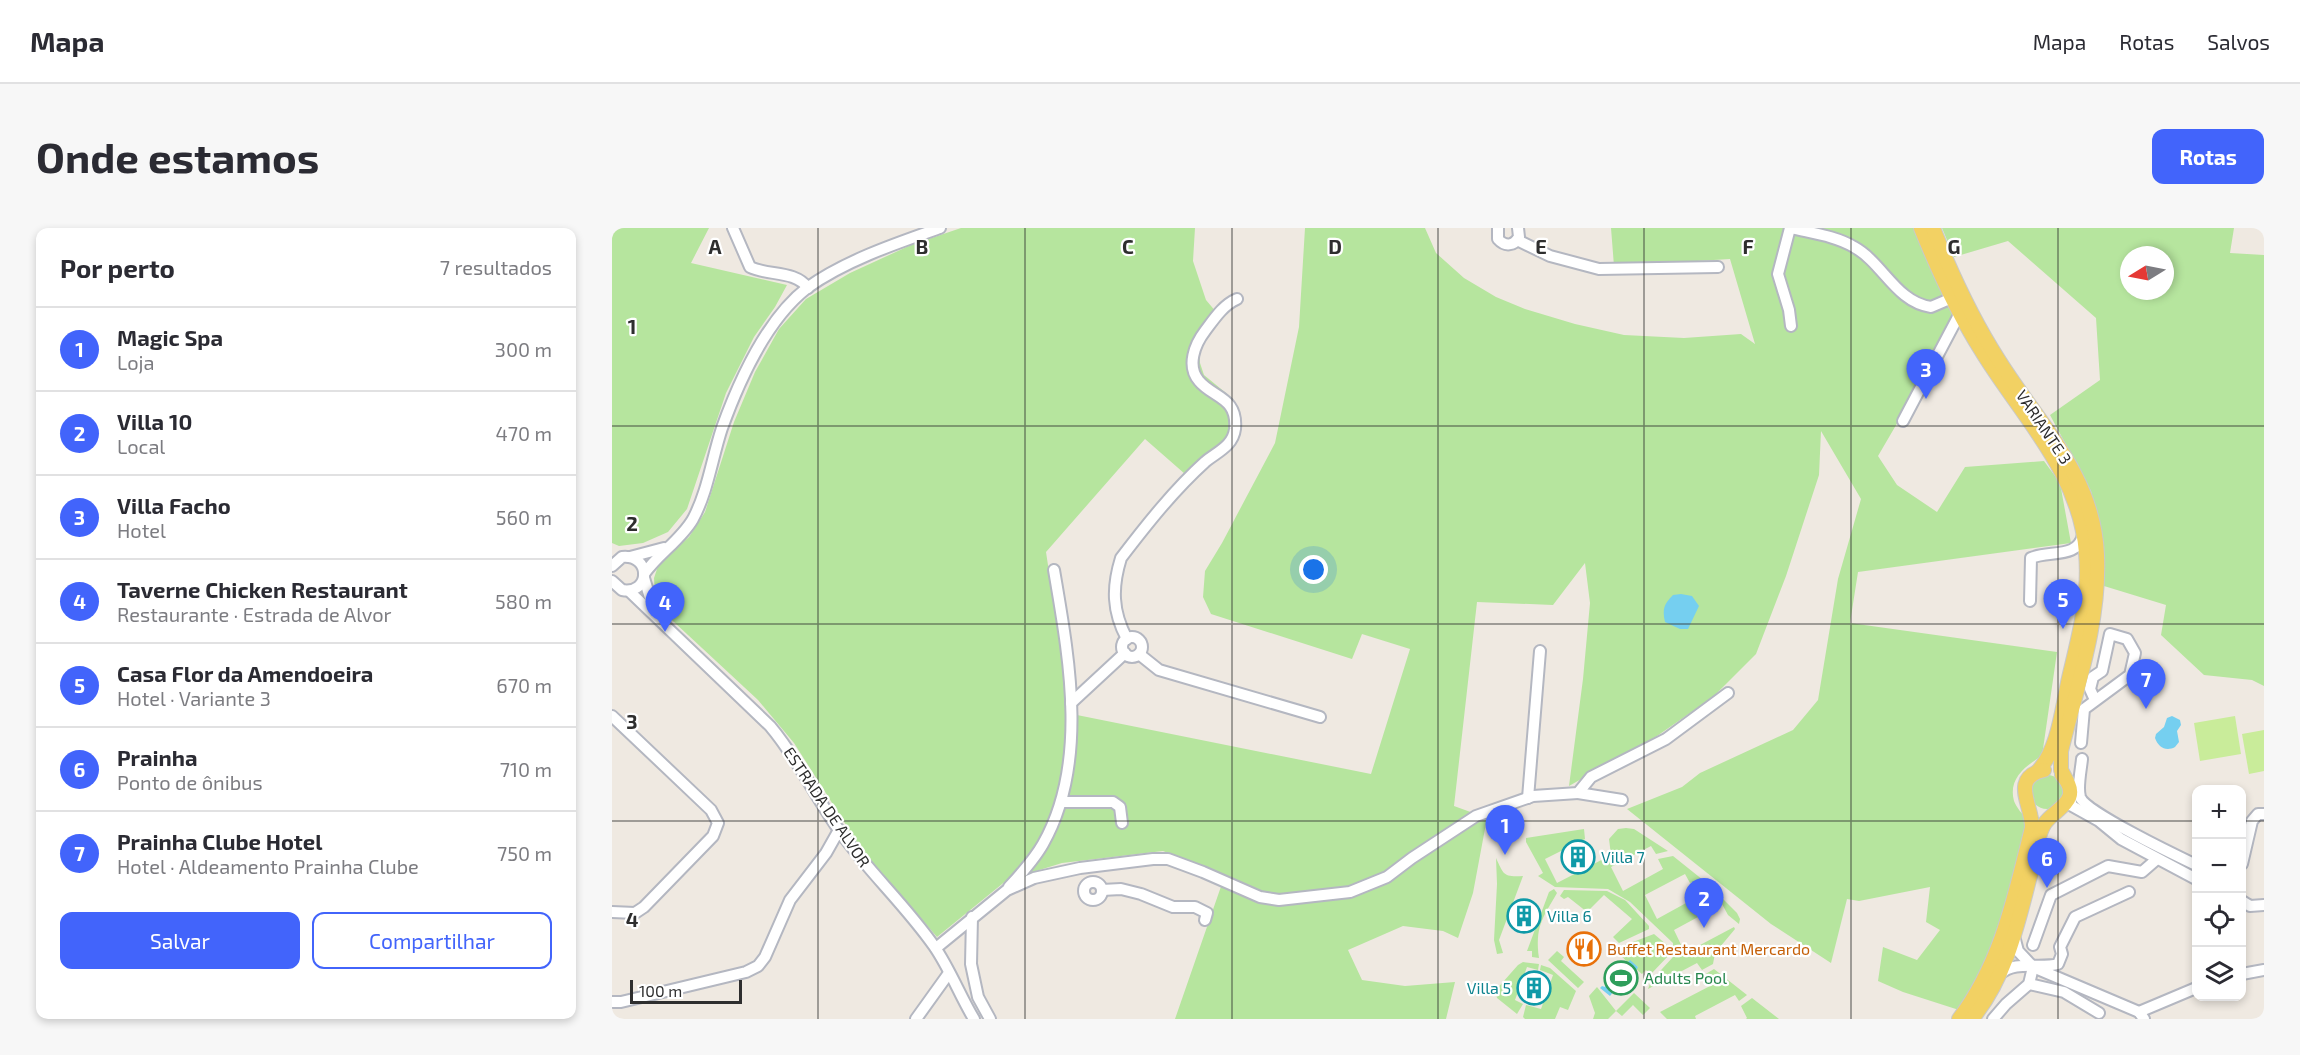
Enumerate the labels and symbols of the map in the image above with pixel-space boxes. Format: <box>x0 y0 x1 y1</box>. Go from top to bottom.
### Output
text: A <box>708 234 722 258</box>
text: B <box>916 234 928 258</box>
text: C <box>1122 234 1134 258</box>
text: D <box>1328 234 1342 258</box>
text: E <box>1535 234 1547 258</box>
text: F <box>1742 234 1754 258</box>
text: G <box>1948 234 1960 258</box>
north arrow <box>2120 246 2174 300</box>
text: 1 <box>628 314 636 338</box>
pin: 3 <box>1906 350 1946 399</box>
street label: VARIANTE 3 <box>2013 386 2076 467</box>
text: 2 <box>626 511 638 535</box>
your location <box>1299 555 1328 584</box>
pin: 5 <box>2044 580 2082 629</box>
pin: 4 <box>646 582 684 632</box>
pin: 7 <box>2126 660 2165 709</box>
text: 3 <box>626 709 638 733</box>
street label: ESTRADA DE ALVOR <box>780 743 875 870</box>
pin: 1 <box>1486 806 1524 855</box>
pin: 6 <box>2028 838 2066 888</box>
building icon: Villa 7 <box>1560 839 1596 875</box>
place label: Villa 7 <box>1601 847 1645 866</box>
pin: 2 <box>1684 878 1724 928</box>
building icon: Villa 6 <box>1506 898 1542 934</box>
place label: Villa 6 <box>1547 906 1592 925</box>
text: 4 <box>626 907 639 931</box>
restaurant icon: Buffet Restaurant Mercardo <box>1566 931 1602 967</box>
place label: Buffet Restaurant Mercardo <box>1607 939 1810 958</box>
sports icon: Adults Pool <box>1603 960 1639 996</box>
place label: Adults Pool <box>1644 968 1727 987</box>
building icon: Villa 5 <box>1516 970 1552 1006</box>
scale bar <box>630 977 742 1004</box>
place label: Villa 5 <box>1467 978 1511 997</box>

